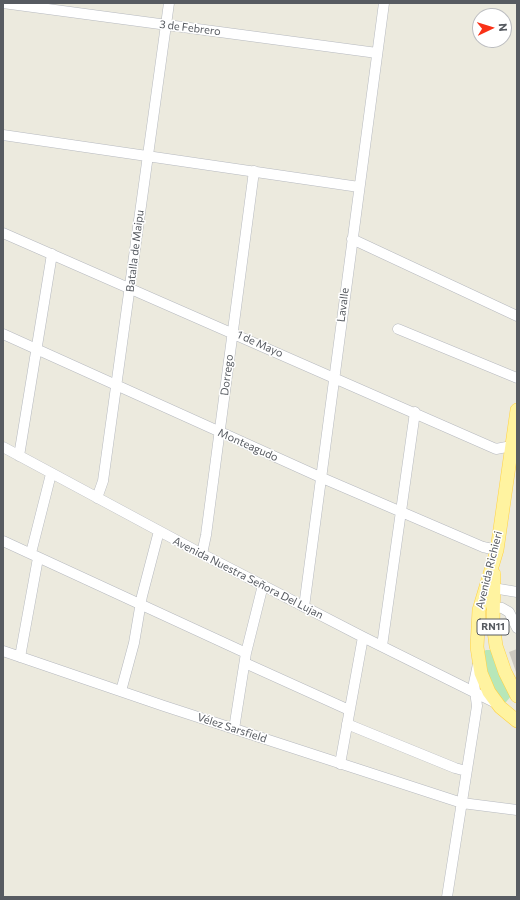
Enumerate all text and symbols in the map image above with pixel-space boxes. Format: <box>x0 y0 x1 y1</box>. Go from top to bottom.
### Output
north arrow <box>472 8 512 48</box>
street label: 3 de Febrero <box>159 18 221 38</box>
text: N <box>497 23 510 32</box>
street label: Batalla de Maipu <box>123 209 147 293</box>
street label: Lavalle <box>334 287 352 323</box>
street label: 1 de Mayo <box>235 328 285 360</box>
street label: Dorrego <box>218 354 236 396</box>
street label: Monteagudo <box>216 426 280 464</box>
street label: Avenida Richieri <box>473 530 505 610</box>
street label: Avenida Nuestra Señora Del Lujan <box>171 534 325 622</box>
road number: RN11 <box>477 619 509 635</box>
street label: Vélez Sarsfield <box>196 711 268 745</box>

